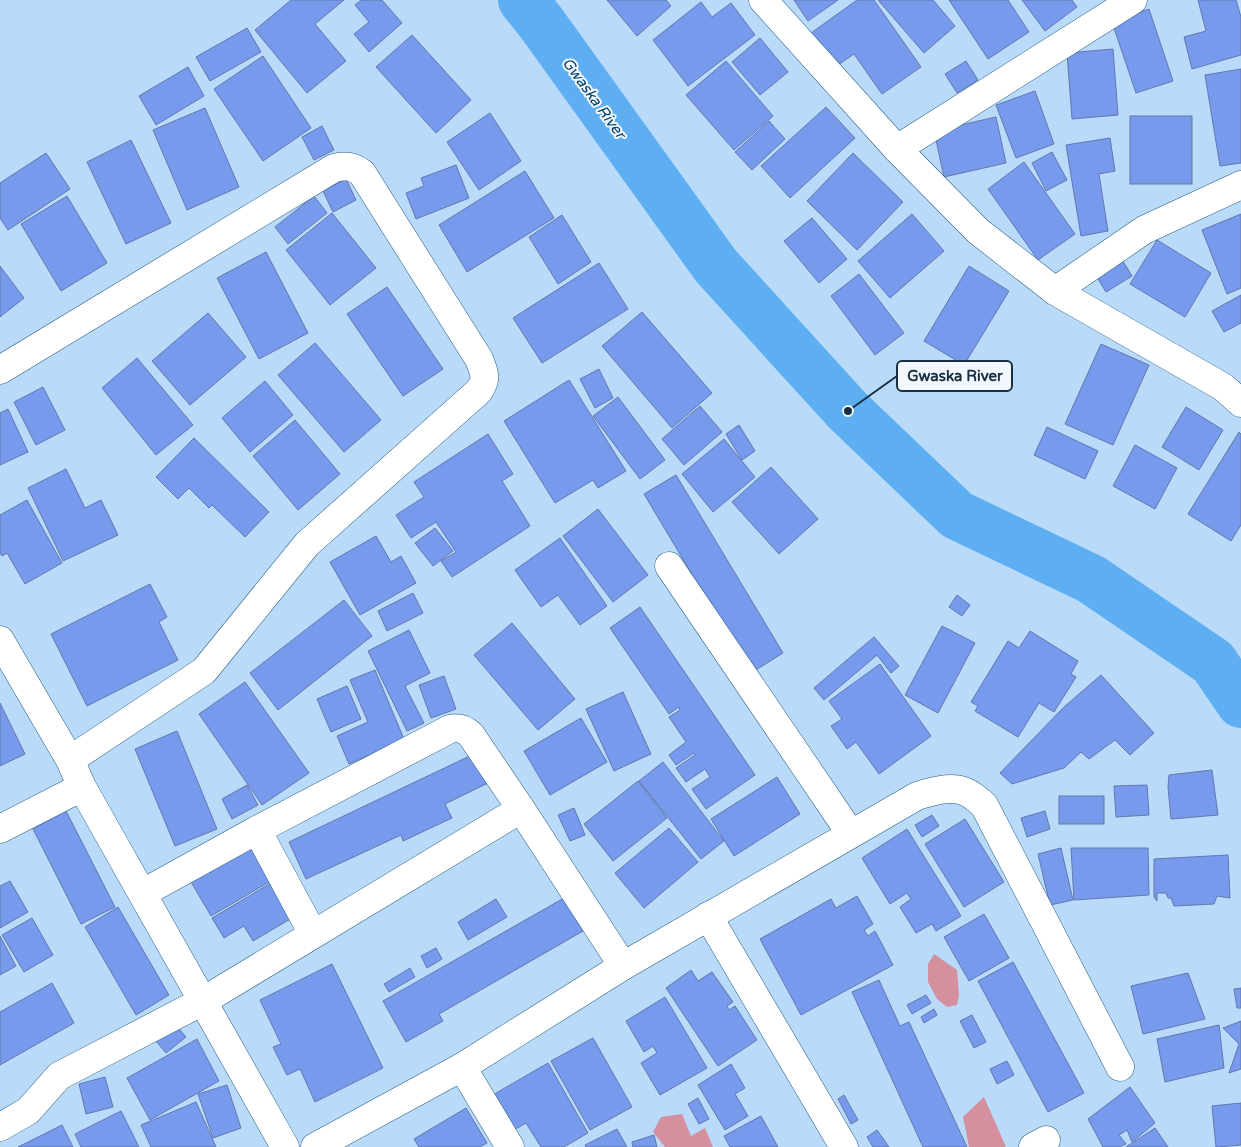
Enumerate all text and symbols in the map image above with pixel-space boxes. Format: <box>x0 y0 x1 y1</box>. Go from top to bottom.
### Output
water label: Gwaska River <box>559 54 631 144</box>
callout: Gwaska River <box>897 361 1012 391</box>
text: Gwaska River <box>907 367 1003 385</box>

